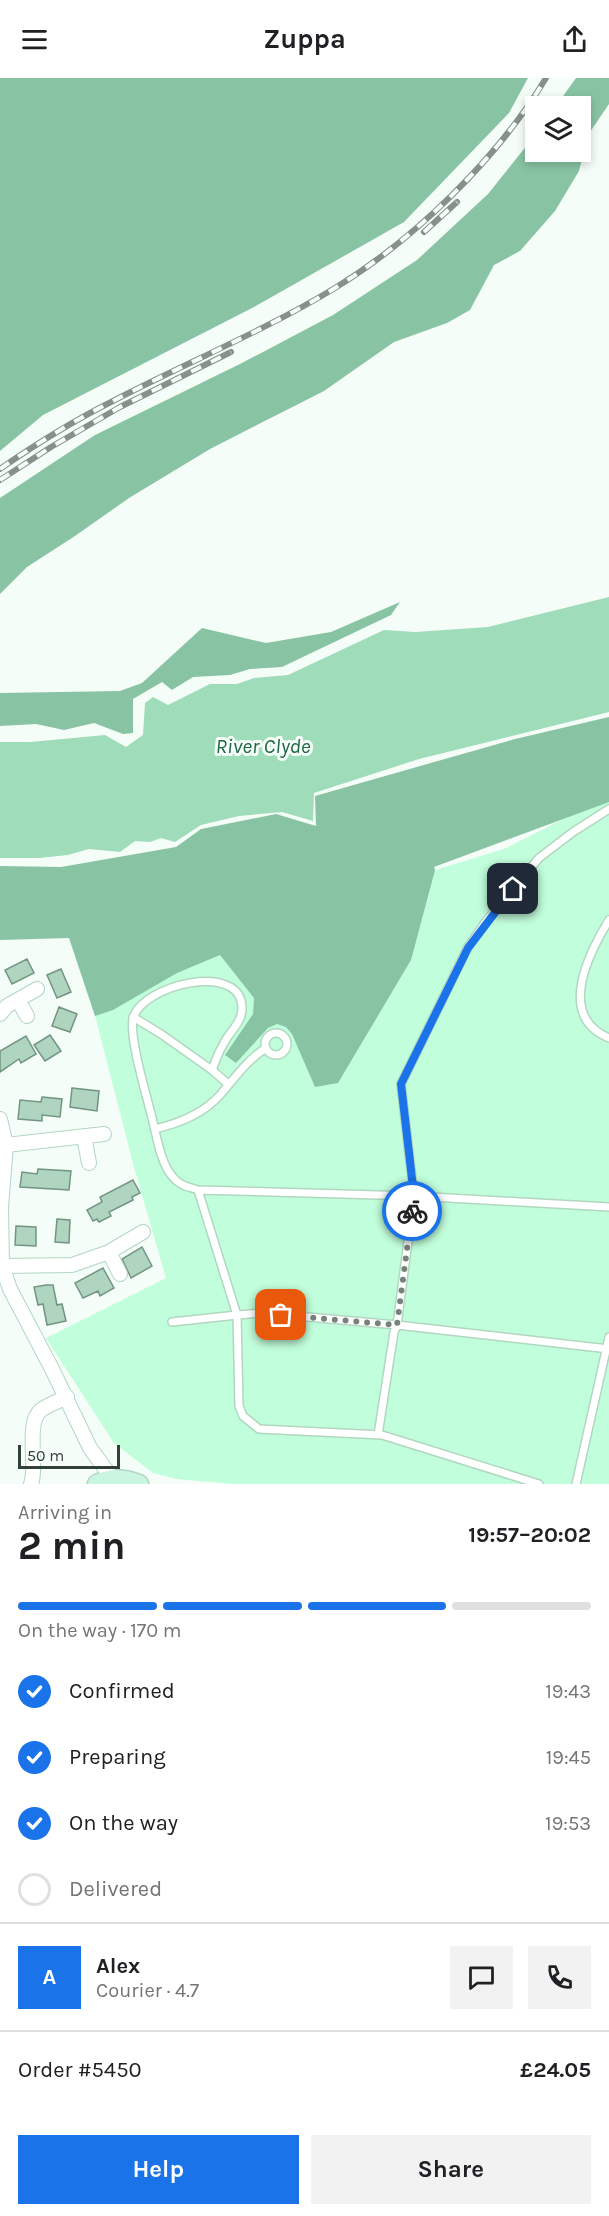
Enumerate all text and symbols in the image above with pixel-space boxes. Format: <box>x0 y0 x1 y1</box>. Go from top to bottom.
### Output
icon: menu <box>18 23 51 56</box>
text: Zuppa <box>263 23 346 55</box>
icon: share <box>558 23 591 56</box>
map controls <box>525 96 591 162</box>
button: layers <box>525 96 591 162</box>
water label: River Clyde <box>215 734 311 758</box>
pin <box>487 863 538 914</box>
icon: home <box>496 872 529 905</box>
courier <box>382 1181 442 1241</box>
icon: bike <box>396 1195 429 1228</box>
pin <box>255 1289 306 1340</box>
icon: bag <box>264 1298 297 1331</box>
scale bar <box>18 1442 120 1470</box>
text: 50 m <box>27 1446 64 1465</box>
text: Arriving in <box>18 1501 112 1524</box>
text: 19:57–20:02 <box>468 1522 591 1548</box>
text: 2 min <box>18 1523 126 1569</box>
text: On the way · 170 m <box>18 1619 182 1642</box>
icon: check <box>18 1675 51 1708</box>
text: Confirmed <box>69 1678 175 1704</box>
text: 19:43 <box>545 1680 591 1703</box>
icon: check <box>18 1741 51 1774</box>
text: Preparing <box>69 1744 166 1770</box>
text: 19:45 <box>546 1746 591 1769</box>
icon: check <box>18 1807 51 1840</box>
text: On the way <box>69 1810 178 1836</box>
text: 19:53 <box>545 1812 591 1835</box>
text: Delivered <box>69 1876 162 1902</box>
button: chat <box>450 1946 513 2009</box>
button: phone <box>528 1946 591 2009</box>
text: Alex <box>96 1953 140 1979</box>
text: A <box>43 1964 56 1990</box>
text: Courier · 4.7 <box>96 1979 199 2002</box>
text: Order #5450 <box>18 2057 142 2083</box>
text: £24.05 <box>520 2057 591 2083</box>
button: Help <box>18 2135 299 2204</box>
button: Share <box>311 2135 591 2204</box>

